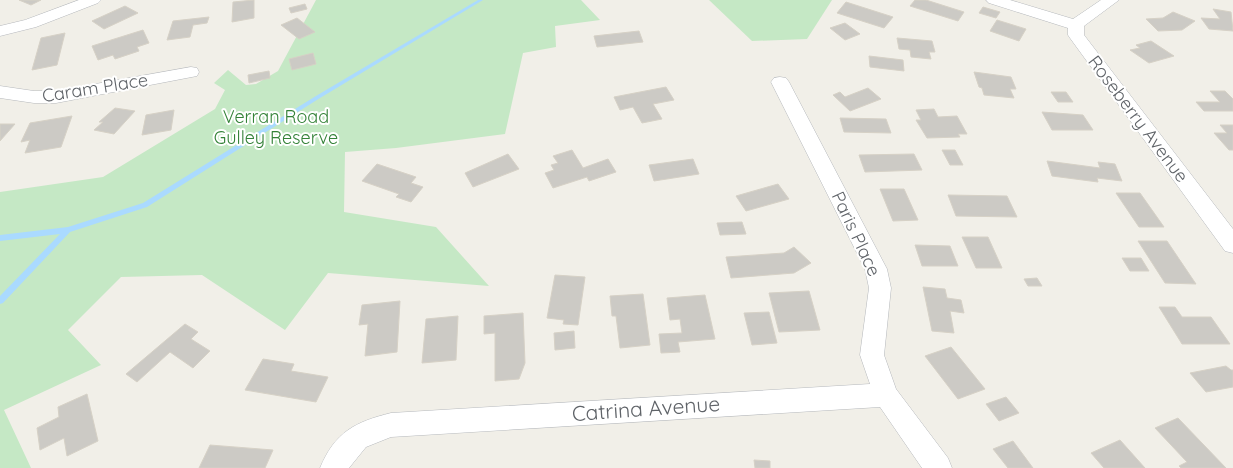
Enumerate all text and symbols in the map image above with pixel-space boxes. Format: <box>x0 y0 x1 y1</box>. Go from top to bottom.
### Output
street label: Roseberry Avenue <box>1083 51 1194 187</box>
street label: Caram Place <box>40 68 150 107</box>
park label: Verran Road Gulley Reserve <box>214 105 338 149</box>
street label: Paris Place <box>827 188 886 280</box>
street label: Catrina Avenue <box>571 390 721 426</box>

